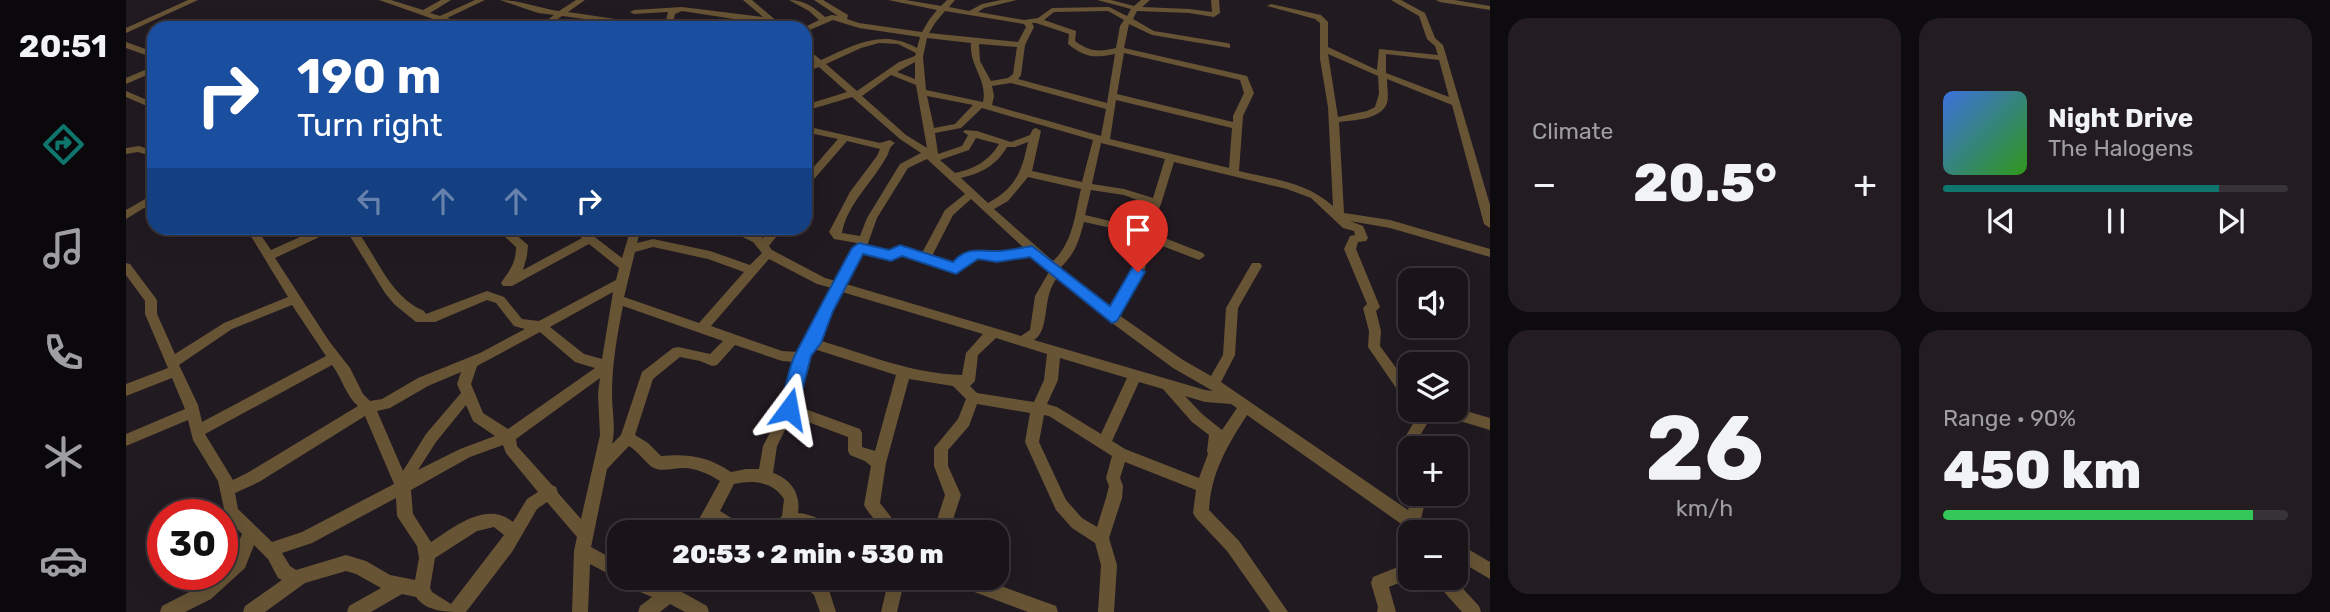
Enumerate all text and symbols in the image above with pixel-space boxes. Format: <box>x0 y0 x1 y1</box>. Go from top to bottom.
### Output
text: 20:51 <box>19 27 107 65</box>
text: 190 m <box>297 47 441 105</box>
icon: right <box>182 49 273 140</box>
text: Night Drive <box>2048 103 2193 134</box>
text: Turn right <box>297 106 442 144</box>
text: Climate <box>1532 117 1613 145</box>
icon: directions <box>39 120 88 169</box>
text: The Halogens <box>2048 134 2194 162</box>
text: 20.5° <box>1633 152 1777 214</box>
text: − <box>1532 161 1557 207</box>
text: + <box>1853 161 1877 207</box>
icon: left <box>351 182 389 220</box>
icon: ahead <box>424 182 462 220</box>
icon: ahead <box>497 182 535 220</box>
icon: right <box>570 182 608 220</box>
pin <box>1108 200 1168 272</box>
icon: previous <box>1982 202 2020 240</box>
icon: pause <box>2097 202 2135 240</box>
icon: next <box>2212 202 2250 240</box>
icon: arrive <box>1119 211 1157 249</box>
icon: music <box>39 224 88 273</box>
map controls <box>1398 268 1468 590</box>
button: sound <box>1398 268 1468 338</box>
icon: phone <box>39 328 88 377</box>
button: layers <box>1398 352 1468 422</box>
position arrow <box>752 372 826 446</box>
text: 26 <box>1645 394 1764 502</box>
text: Range · 90% <box>1943 404 2076 432</box>
icon: climate <box>39 432 88 481</box>
button: + <box>1398 436 1468 506</box>
text: 450 km <box>1943 439 2141 501</box>
text: km/h <box>1676 494 1733 522</box>
speed limit sign: 30 <box>147 499 238 590</box>
button: − <box>1398 520 1468 590</box>
icon: car <box>39 536 88 585</box>
text: 20:53 · 2 min · 530 m <box>672 539 944 570</box>

